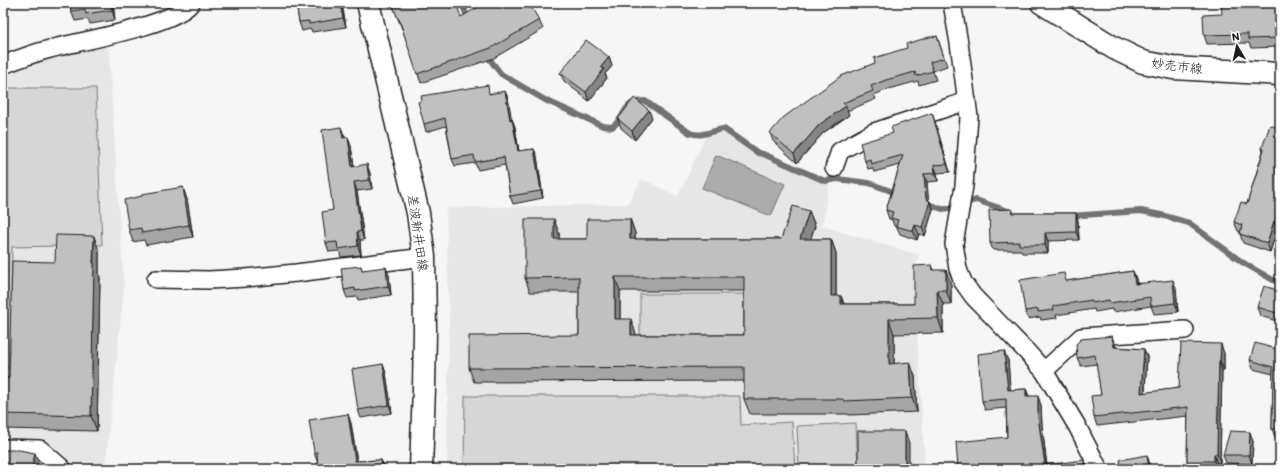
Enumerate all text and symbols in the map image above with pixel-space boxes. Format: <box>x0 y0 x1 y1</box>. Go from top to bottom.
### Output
north arrow <box>1217 26 1257 66</box>
text: N <box>1231 30 1240 44</box>
street label: 妙売市線 <box>1150 55 1205 77</box>
street label: 差波新井田線 <box>405 193 431 274</box>

